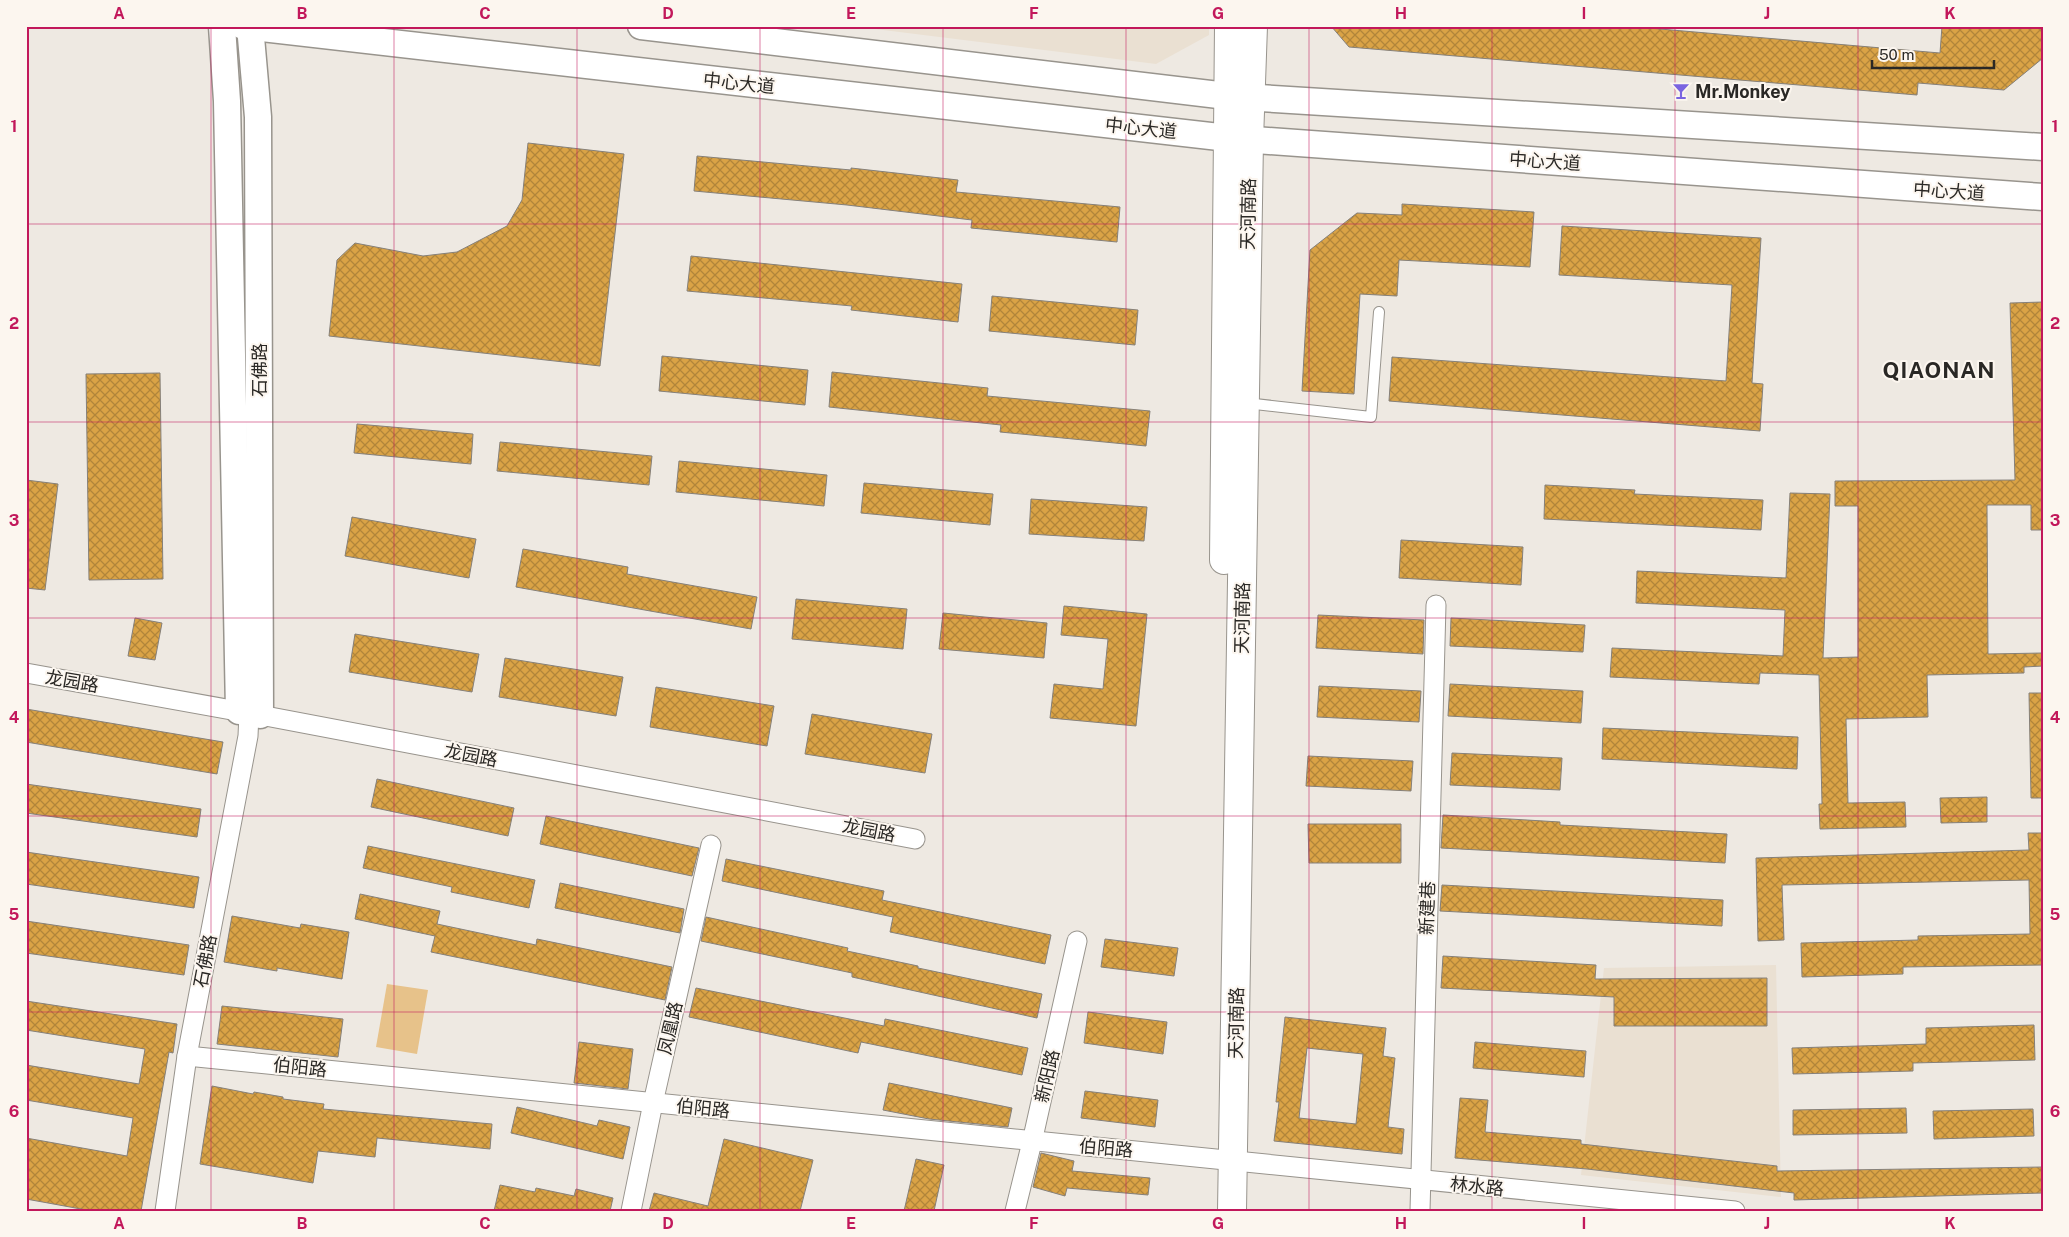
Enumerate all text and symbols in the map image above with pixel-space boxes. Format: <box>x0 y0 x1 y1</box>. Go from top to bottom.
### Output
text: A <box>113 4 125 23</box>
text: B <box>297 4 308 23</box>
text: C <box>479 4 491 23</box>
text: D <box>662 4 674 23</box>
text: E <box>846 4 856 23</box>
text: F <box>1029 4 1039 23</box>
text: G <box>1212 4 1224 23</box>
text: H <box>1395 4 1407 23</box>
text: I <box>1582 4 1586 23</box>
text: J <box>1764 4 1770 23</box>
text: K <box>1944 4 1956 23</box>
scale bar <box>1872 38 1994 70</box>
text: 50 m <box>1879 46 1914 63</box>
street label: 中心大道 <box>702 69 776 97</box>
bar icon: Mr.Monkey <box>1671 81 1691 101</box>
place label: Mr.Monkey <box>1695 81 1790 102</box>
street label: 中心大道 <box>1104 114 1178 142</box>
text: 1 <box>11 117 17 136</box>
text: 1 <box>2052 117 2058 136</box>
street label: 中心大道 <box>1508 148 1582 174</box>
street label: 天河南路 <box>1237 178 1259 250</box>
street label: 中心大道 <box>1912 178 1986 204</box>
text: 2 <box>9 314 19 333</box>
text: 2 <box>2050 314 2060 333</box>
street label: 石佛路 <box>249 343 270 397</box>
district label: QIAONAN <box>1882 357 1996 383</box>
text: 3 <box>9 511 19 530</box>
text: 3 <box>2050 511 2060 530</box>
street label: 天河南路 <box>1231 582 1253 654</box>
street label: 龙园路 <box>44 666 100 696</box>
text: 4 <box>9 708 20 727</box>
text: 4 <box>2050 708 2061 727</box>
street label: 龙园路 <box>442 740 500 770</box>
street label: 龙园路 <box>840 815 898 845</box>
street label: 新建巷 <box>1416 881 1438 935</box>
text: 5 <box>9 905 20 924</box>
text: 5 <box>2050 905 2061 924</box>
street label: 石佛路 <box>190 932 220 990</box>
street label: 天河南路 <box>1225 987 1247 1059</box>
street label: 凤凰路 <box>654 999 686 1057</box>
street label: 新阳路 <box>1031 1047 1063 1105</box>
street label: 伯阳路 <box>272 1054 328 1080</box>
street label: 伯阳路 <box>675 1095 731 1121</box>
text: 6 <box>9 1102 19 1121</box>
text: 6 <box>2050 1102 2060 1121</box>
street label: 伯阳路 <box>1078 1135 1134 1161</box>
street label: 林水路 <box>1449 1173 1505 1199</box>
text: A <box>113 1214 125 1233</box>
text: B <box>297 1214 308 1233</box>
text: C <box>479 1214 491 1233</box>
text: D <box>662 1214 674 1233</box>
text: E <box>846 1214 856 1233</box>
text: F <box>1029 1214 1039 1233</box>
text: G <box>1212 1214 1224 1233</box>
text: H <box>1395 1214 1407 1233</box>
text: I <box>1582 1214 1586 1233</box>
text: J <box>1764 1214 1770 1233</box>
text: K <box>1944 1214 1956 1233</box>

